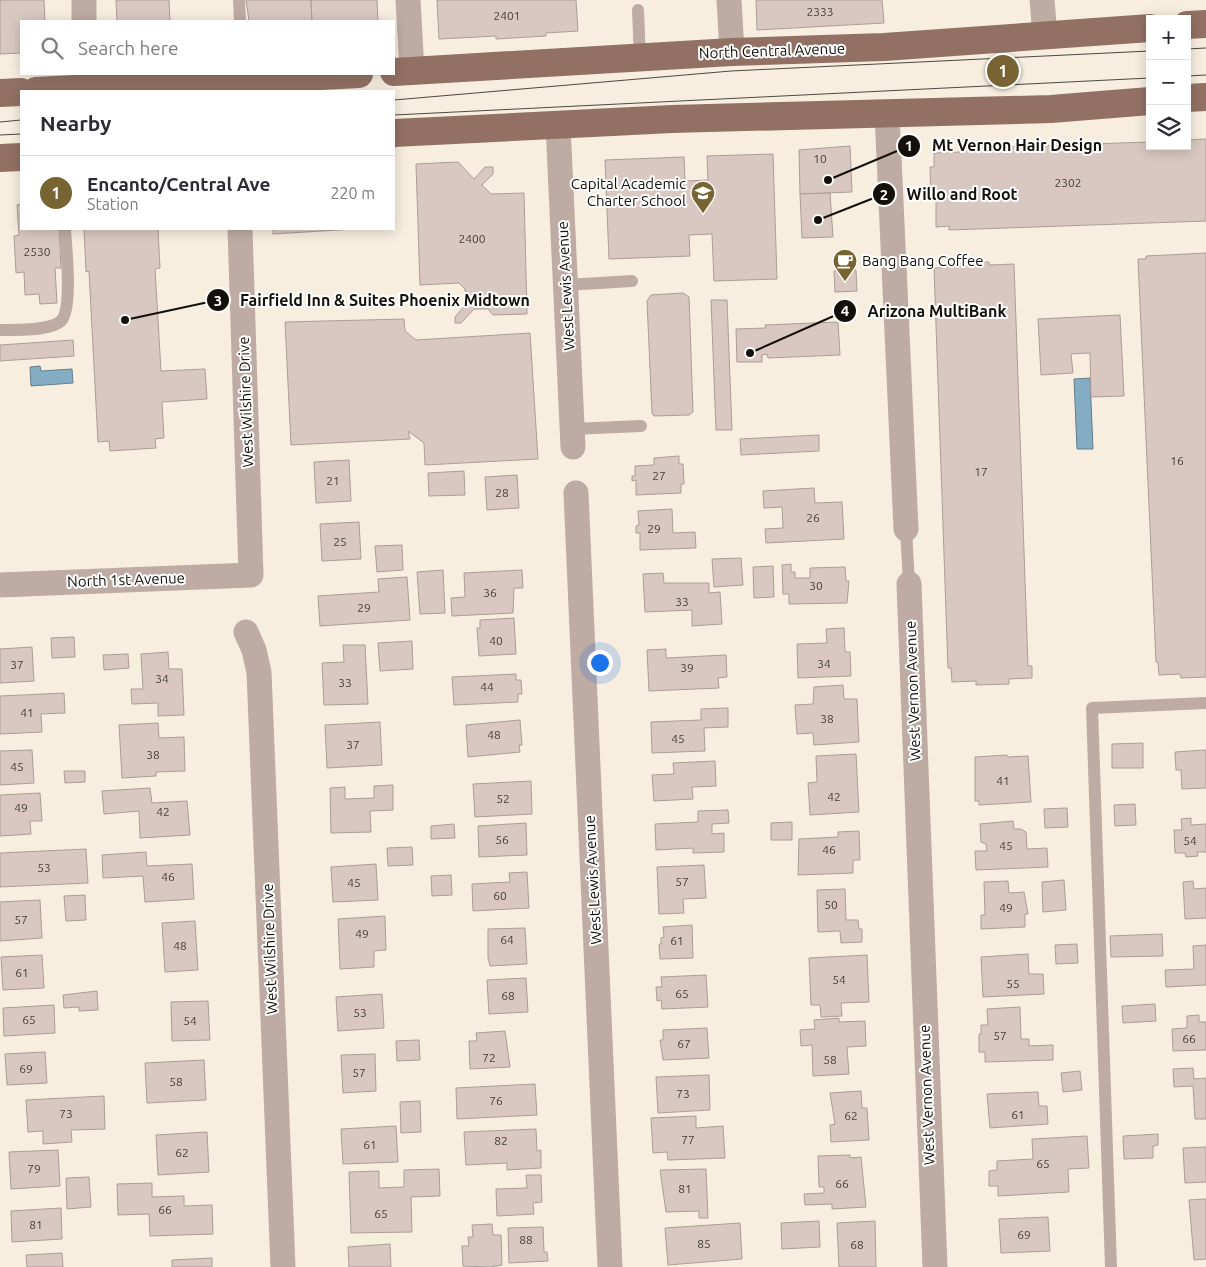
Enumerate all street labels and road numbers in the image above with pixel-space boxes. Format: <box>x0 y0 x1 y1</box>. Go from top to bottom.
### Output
street label: North Central Avenue <box>699 39 845 62</box>
street label: West Lewis Avenue <box>554 221 577 351</box>
street label: West Wilshire Drive <box>235 336 256 468</box>
street label: North 1st Avenue <box>67 569 185 590</box>
street label: West Vernon Avenue <box>902 620 923 762</box>
street label: West Lewis Avenue <box>581 815 604 945</box>
street label: West Wilshire Drive <box>259 883 280 1015</box>
street label: West Vernon Avenue <box>916 1024 937 1166</box>

